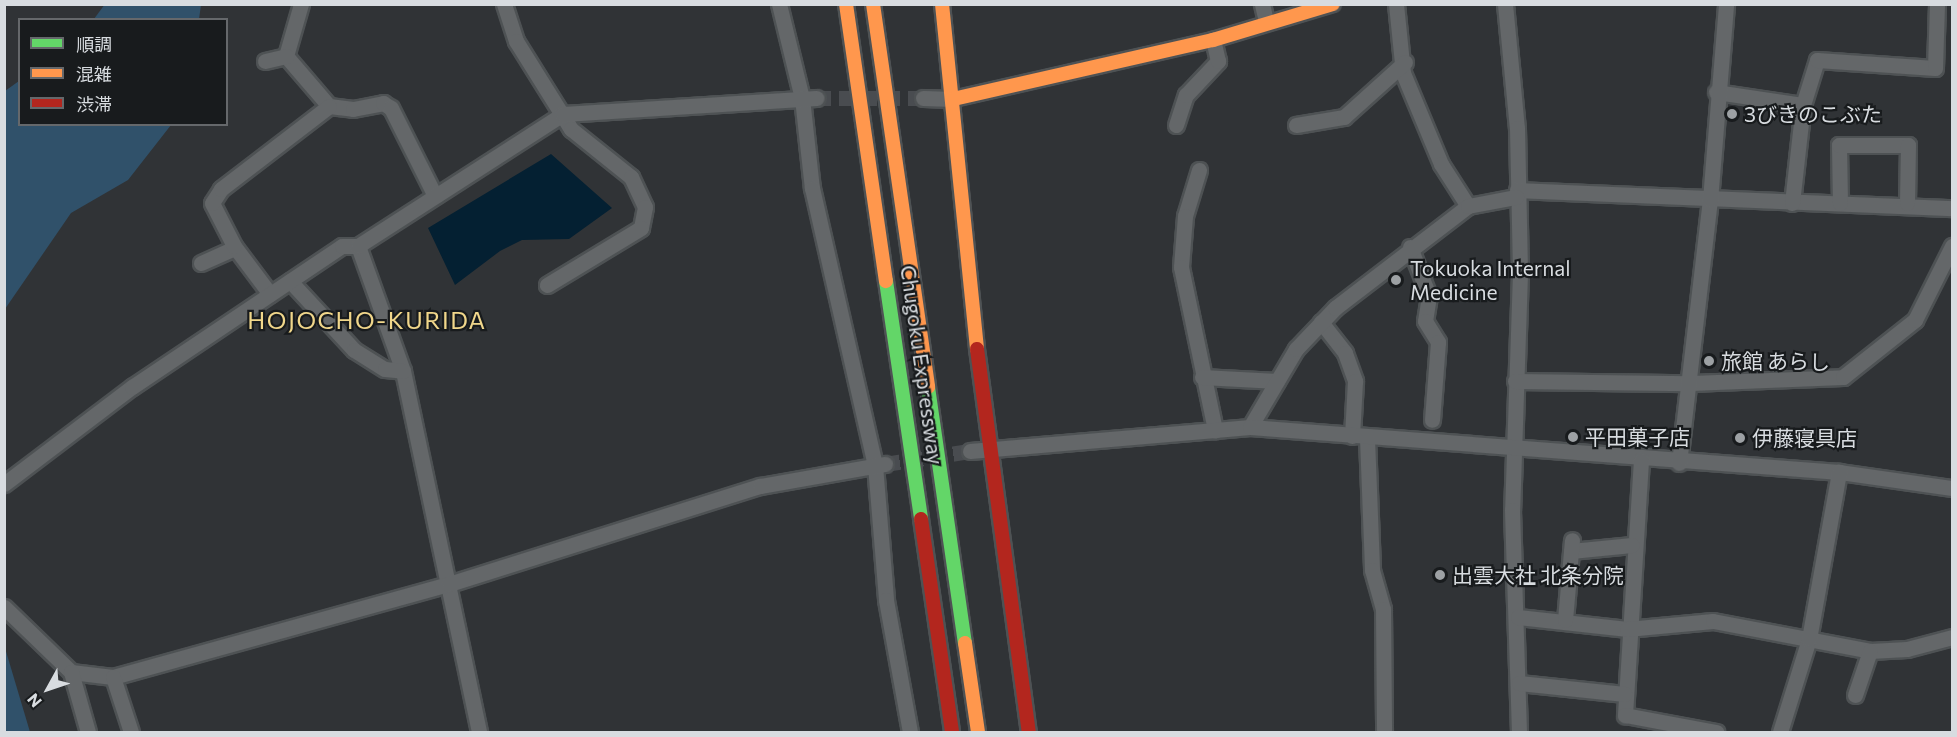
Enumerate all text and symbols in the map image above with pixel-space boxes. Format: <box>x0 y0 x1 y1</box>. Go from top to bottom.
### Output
legend <box>18 18 228 126</box>
text: 順調 <box>76 33 112 55</box>
text: 混雑 <box>76 63 112 85</box>
text: 渋滞 <box>76 93 112 115</box>
place label: 3びきのこぶた <box>1744 101 1882 127</box>
marker: 3びきのこぶた <box>1725 107 1739 121</box>
place label: Tokuoka Internal Medicine <box>1410 255 1571 305</box>
street label: Chugoku Expressway <box>896 264 948 466</box>
marker: Tokuoka Internal Medicine <box>1387 271 1405 289</box>
district label: HOJOCHO-KURIDA <box>247 306 487 334</box>
place label: 旅館 あらし <box>1721 348 1830 374</box>
marker: 旅館 あらし <box>1702 354 1716 368</box>
place label: 平田菓子店 <box>1585 424 1690 450</box>
place label: 伊藤寝具店 <box>1752 425 1857 451</box>
marker: 平田菓子店 <box>1566 430 1580 444</box>
marker: 伊藤寝具店 <box>1733 431 1747 445</box>
place label: 出雲大社 北条分院 <box>1452 562 1624 588</box>
marker: 出雲大社 北条分院 <box>1433 568 1447 582</box>
north arrow <box>18 659 78 719</box>
text: N <box>23 690 45 712</box>

